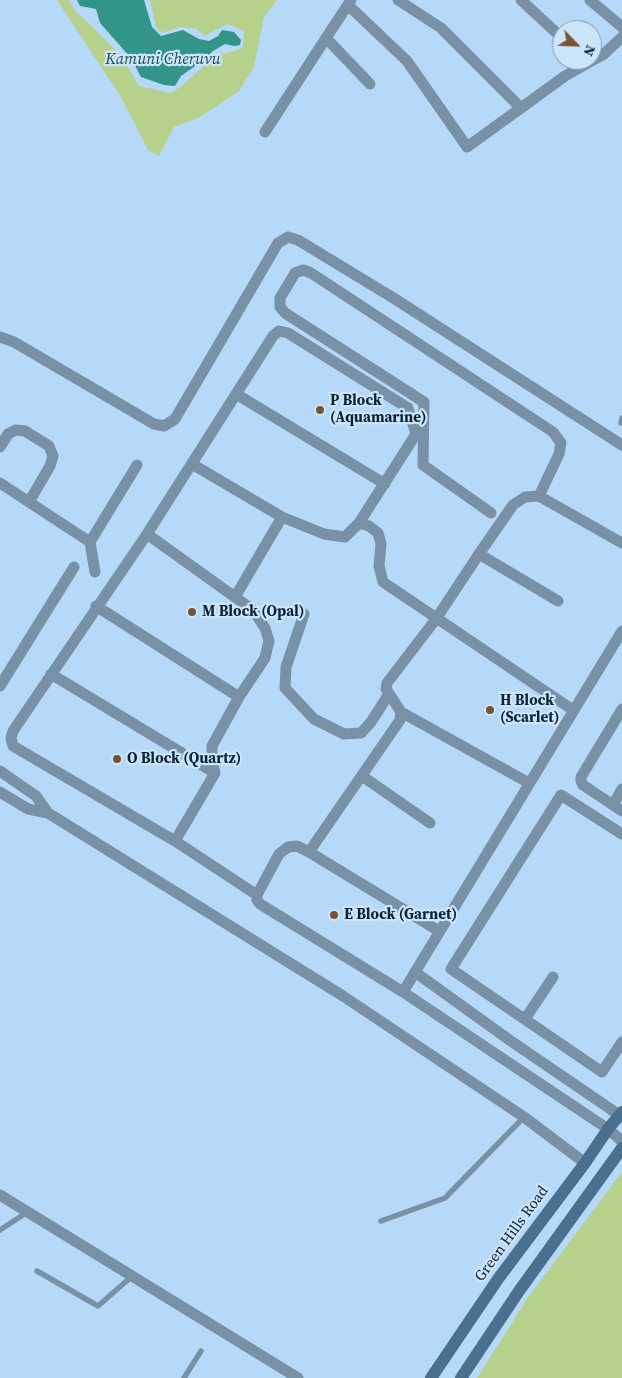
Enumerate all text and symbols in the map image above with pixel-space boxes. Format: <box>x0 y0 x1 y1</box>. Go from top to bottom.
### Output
north arrow <box>552 20 602 70</box>
text: N <box>579 42 601 59</box>
water label: Kamuni Cheruvu <box>105 50 221 70</box>
place label: P Block (Aquamarine) <box>330 392 426 427</box>
marker: P Block (Aquamarine) <box>314 404 326 416</box>
place label: M Block (Opal) <box>202 603 305 621</box>
marker: M Block (Opal) <box>186 606 198 618</box>
place label: H Block (Scarlet) <box>500 692 559 727</box>
marker: H Block (Scarlet) <box>484 704 496 716</box>
place label: O Block (Quartz) <box>127 750 241 768</box>
marker: O Block (Quartz) <box>111 753 123 765</box>
place label: E Block (Garnet) <box>344 906 457 924</box>
marker: E Block (Garnet) <box>328 909 340 921</box>
street label: Green Hills Road <box>471 1183 553 1285</box>

